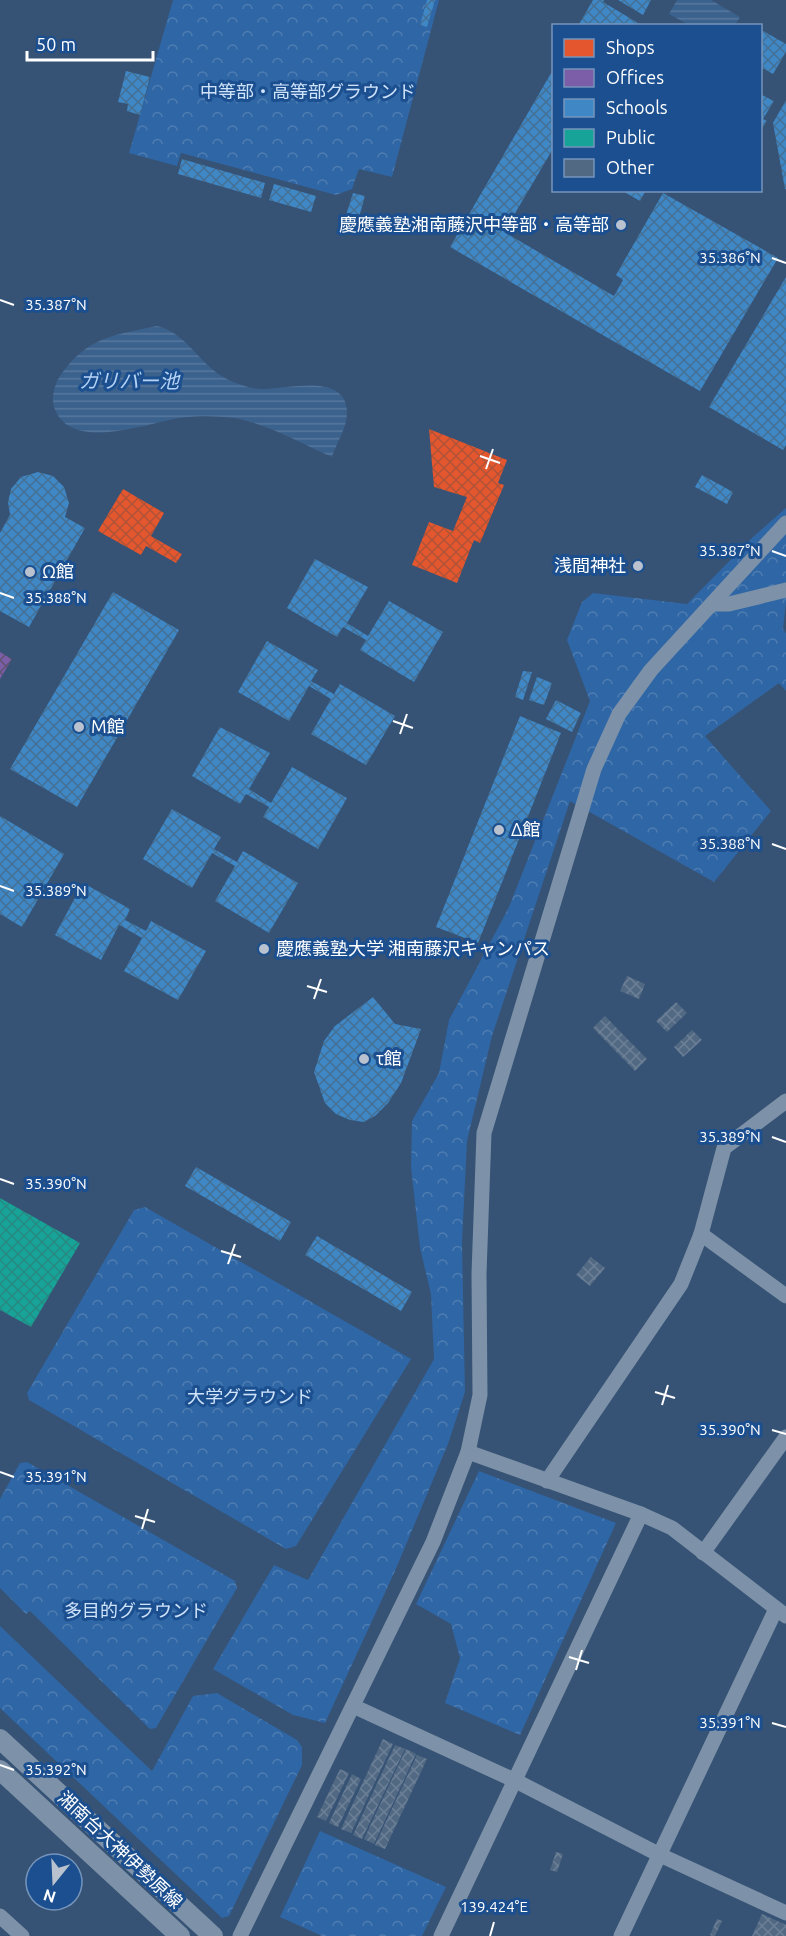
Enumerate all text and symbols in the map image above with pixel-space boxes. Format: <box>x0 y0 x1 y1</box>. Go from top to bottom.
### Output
scale bar <box>27 24 153 62</box>
legend <box>552 24 762 192</box>
text: 50 m <box>36 34 76 54</box>
text: Shops <box>606 37 655 57</box>
text: Offices <box>606 67 664 87</box>
park label: 中等部・高等部グラウンド <box>200 81 416 101</box>
text: Schools <box>606 97 668 117</box>
text: Public <box>606 127 655 147</box>
text: Other <box>606 157 654 177</box>
place label: 慶應義塾湘南藤沢中等部・高等部 <box>339 214 609 234</box>
marker: 慶應義塾湘南藤沢中等部・高等部 <box>614 218 628 232</box>
text: 35.386°N <box>699 249 761 266</box>
text: 35.387°N <box>25 296 87 313</box>
water label: ガリバー池 <box>79 369 181 392</box>
text: 35.387°N <box>699 542 761 559</box>
place label: 浅間神社 <box>554 555 626 575</box>
marker: 浅間神社 <box>631 559 645 573</box>
place label: Ω館 <box>42 561 74 581</box>
marker: Ω館 <box>23 565 37 579</box>
text: 35.388°N <box>25 589 87 606</box>
place label: Μ館 <box>91 716 125 736</box>
marker: Μ館 <box>72 720 86 734</box>
place label: Δ館 <box>511 819 540 839</box>
marker: Δ館 <box>492 823 506 837</box>
text: 35.388°N <box>699 835 761 852</box>
text: 35.389°N <box>25 882 87 899</box>
place label: 慶應義塾大学 湘南藤沢キャンパス <box>276 938 550 958</box>
marker: 慶應義塾大学 湘南藤沢キャンパス <box>257 942 271 956</box>
place label: τ館 <box>376 1048 402 1068</box>
marker: τ館 <box>357 1052 371 1066</box>
text: 35.389°N <box>699 1128 761 1145</box>
text: 35.390°N <box>25 1175 87 1192</box>
park label: 大学グラウンド <box>187 1386 313 1406</box>
text: 35.390°N <box>699 1421 761 1438</box>
text: 35.391°N <box>25 1468 87 1485</box>
park label: 多目的グラウンド <box>64 1600 208 1620</box>
text: 35.391°N <box>699 1714 761 1731</box>
text: 35.392°N <box>25 1761 87 1778</box>
street label: 湘南台大神伊勢原線 <box>55 1787 187 1912</box>
north arrow <box>24 1852 84 1912</box>
text: N <box>41 1886 58 1907</box>
text: 139.424°E <box>460 1898 528 1915</box>

